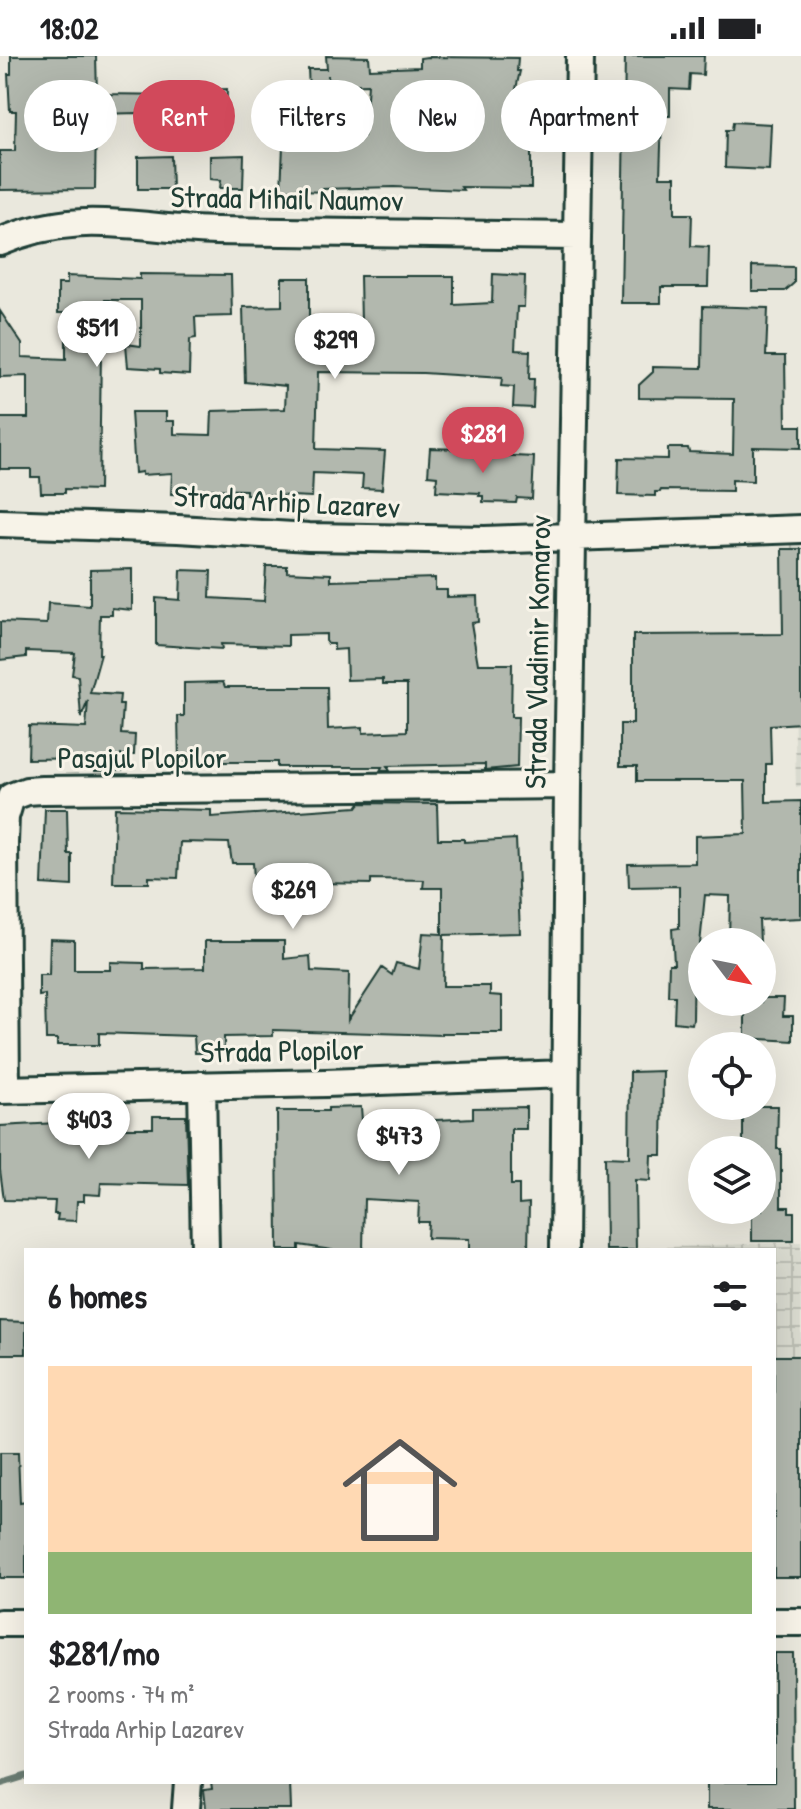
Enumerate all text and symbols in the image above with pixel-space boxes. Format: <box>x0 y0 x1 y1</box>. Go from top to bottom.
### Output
text: 18:02 <box>40 8 98 48</box>
chip: Buy <box>24 80 117 152</box>
chip: Rent <box>133 80 235 152</box>
chip: Filters <box>251 80 374 152</box>
chip: New <box>390 80 485 152</box>
chip: Apartment <box>501 80 667 152</box>
street label: Strada Mihail Naumov <box>170 176 404 220</box>
pin: $511 <box>50 301 144 369</box>
text: $511 <box>75 309 119 344</box>
pin: $299 <box>288 313 382 381</box>
text: $299 <box>313 321 357 356</box>
pin: $281 <box>436 407 530 475</box>
text: $281 <box>460 415 506 450</box>
street label: Strada Arhip Lazarev <box>173 475 401 527</box>
street label: Strada Vladimir Komarov <box>515 515 559 789</box>
street label: Pasajul Plopilor <box>57 737 227 777</box>
pin: $269 <box>246 863 340 931</box>
text: $269 <box>270 871 316 906</box>
north arrow <box>688 928 776 1016</box>
map controls <box>688 928 776 1224</box>
street label: Strada Plopilor <box>200 1029 364 1071</box>
button: locate <box>688 1032 776 1120</box>
pin: $403 <box>42 1093 136 1161</box>
text: $403 <box>66 1101 112 1136</box>
pin: $473 <box>352 1109 446 1177</box>
text: $473 <box>375 1117 423 1152</box>
button: layers <box>688 1136 776 1224</box>
text: 6 homes <box>48 1273 147 1319</box>
icon: filters <box>708 1274 752 1318</box>
icon: home <box>328 1418 472 1562</box>
text: $281/mo <box>48 1630 159 1676</box>
text: 2 rooms · 74 m² <box>48 1676 194 1711</box>
text: Strada Arhip Lazarev <box>48 1711 244 1746</box>

